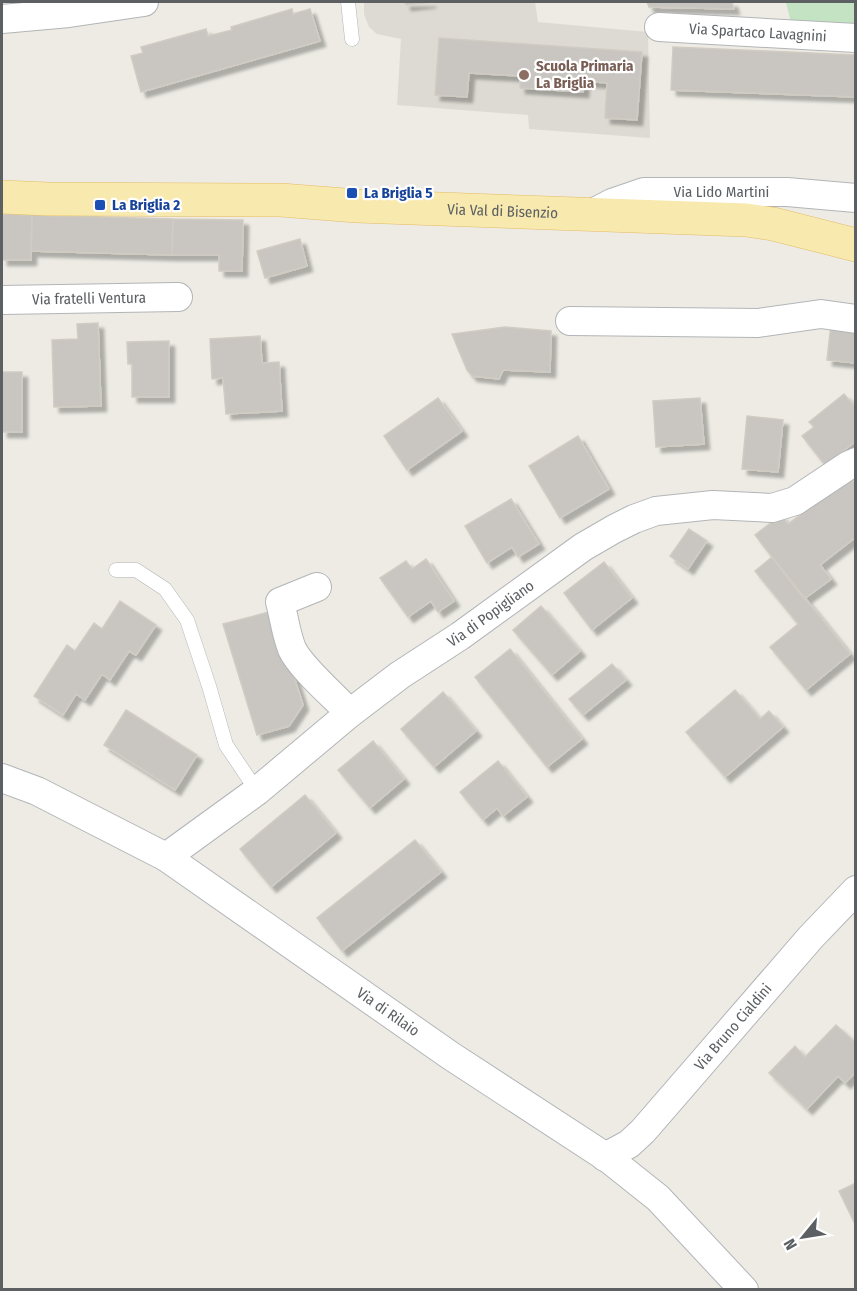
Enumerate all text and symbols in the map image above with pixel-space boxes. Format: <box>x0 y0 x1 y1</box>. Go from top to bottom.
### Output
street label: Via Spartaco Lavagnini <box>689 20 827 45</box>
place label: Scuola Primaria La Briglia <box>536 57 634 92</box>
marker: Scuola Primaria La Briglia <box>517 68 531 82</box>
street label: Via Lido Martini <box>674 183 769 201</box>
place label: La Briglia 5 <box>364 184 433 202</box>
marker: La Briglia 5 <box>345 186 359 200</box>
place label: La Briglia 2 <box>112 196 180 214</box>
marker: La Briglia 2 <box>93 198 107 212</box>
street label: Via Val di Bisenzio <box>447 200 558 222</box>
street label: Via fratelli Ventura <box>32 289 146 308</box>
street label: Via di Popigliano <box>444 576 538 651</box>
street label: Via Bruno Cialdini <box>691 980 776 1074</box>
street label: Via di Rilaio <box>353 984 423 1040</box>
north arrow <box>773 1207 833 1267</box>
text: N <box>780 1235 801 1253</box>

